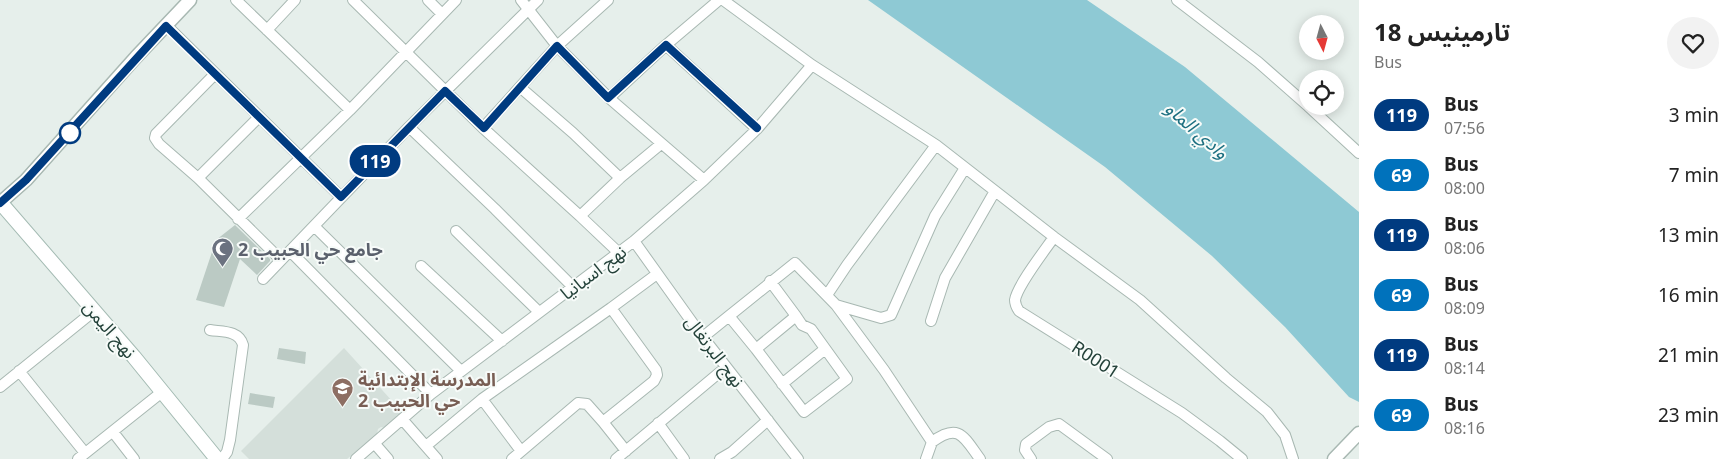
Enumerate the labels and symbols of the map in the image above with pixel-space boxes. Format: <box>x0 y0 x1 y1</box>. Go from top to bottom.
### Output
north arrow <box>1299 15 1344 60</box>
water label: وادي الماو <box>1158 95 1235 167</box>
unlabelled marker <box>59 122 81 144</box>
line badge: 119 <box>346 145 404 177</box>
mosque icon: جامع حي الحبيب 2 <box>210 237 234 268</box>
place label: جامع حي الحبيب 2 <box>238 237 383 264</box>
street label: نهج اسبانيا <box>555 239 632 306</box>
street label: نهج اليمن <box>77 295 142 364</box>
street label: نهج البرتغال <box>678 310 750 393</box>
street label: R0001 <box>1067 335 1125 383</box>
place label: المدرسة الإبتدائية حي الحبيب 2 <box>358 367 496 415</box>
school or university icon: المدرسة الإبتدائية حي الحبيب 2 <box>330 377 354 408</box>

